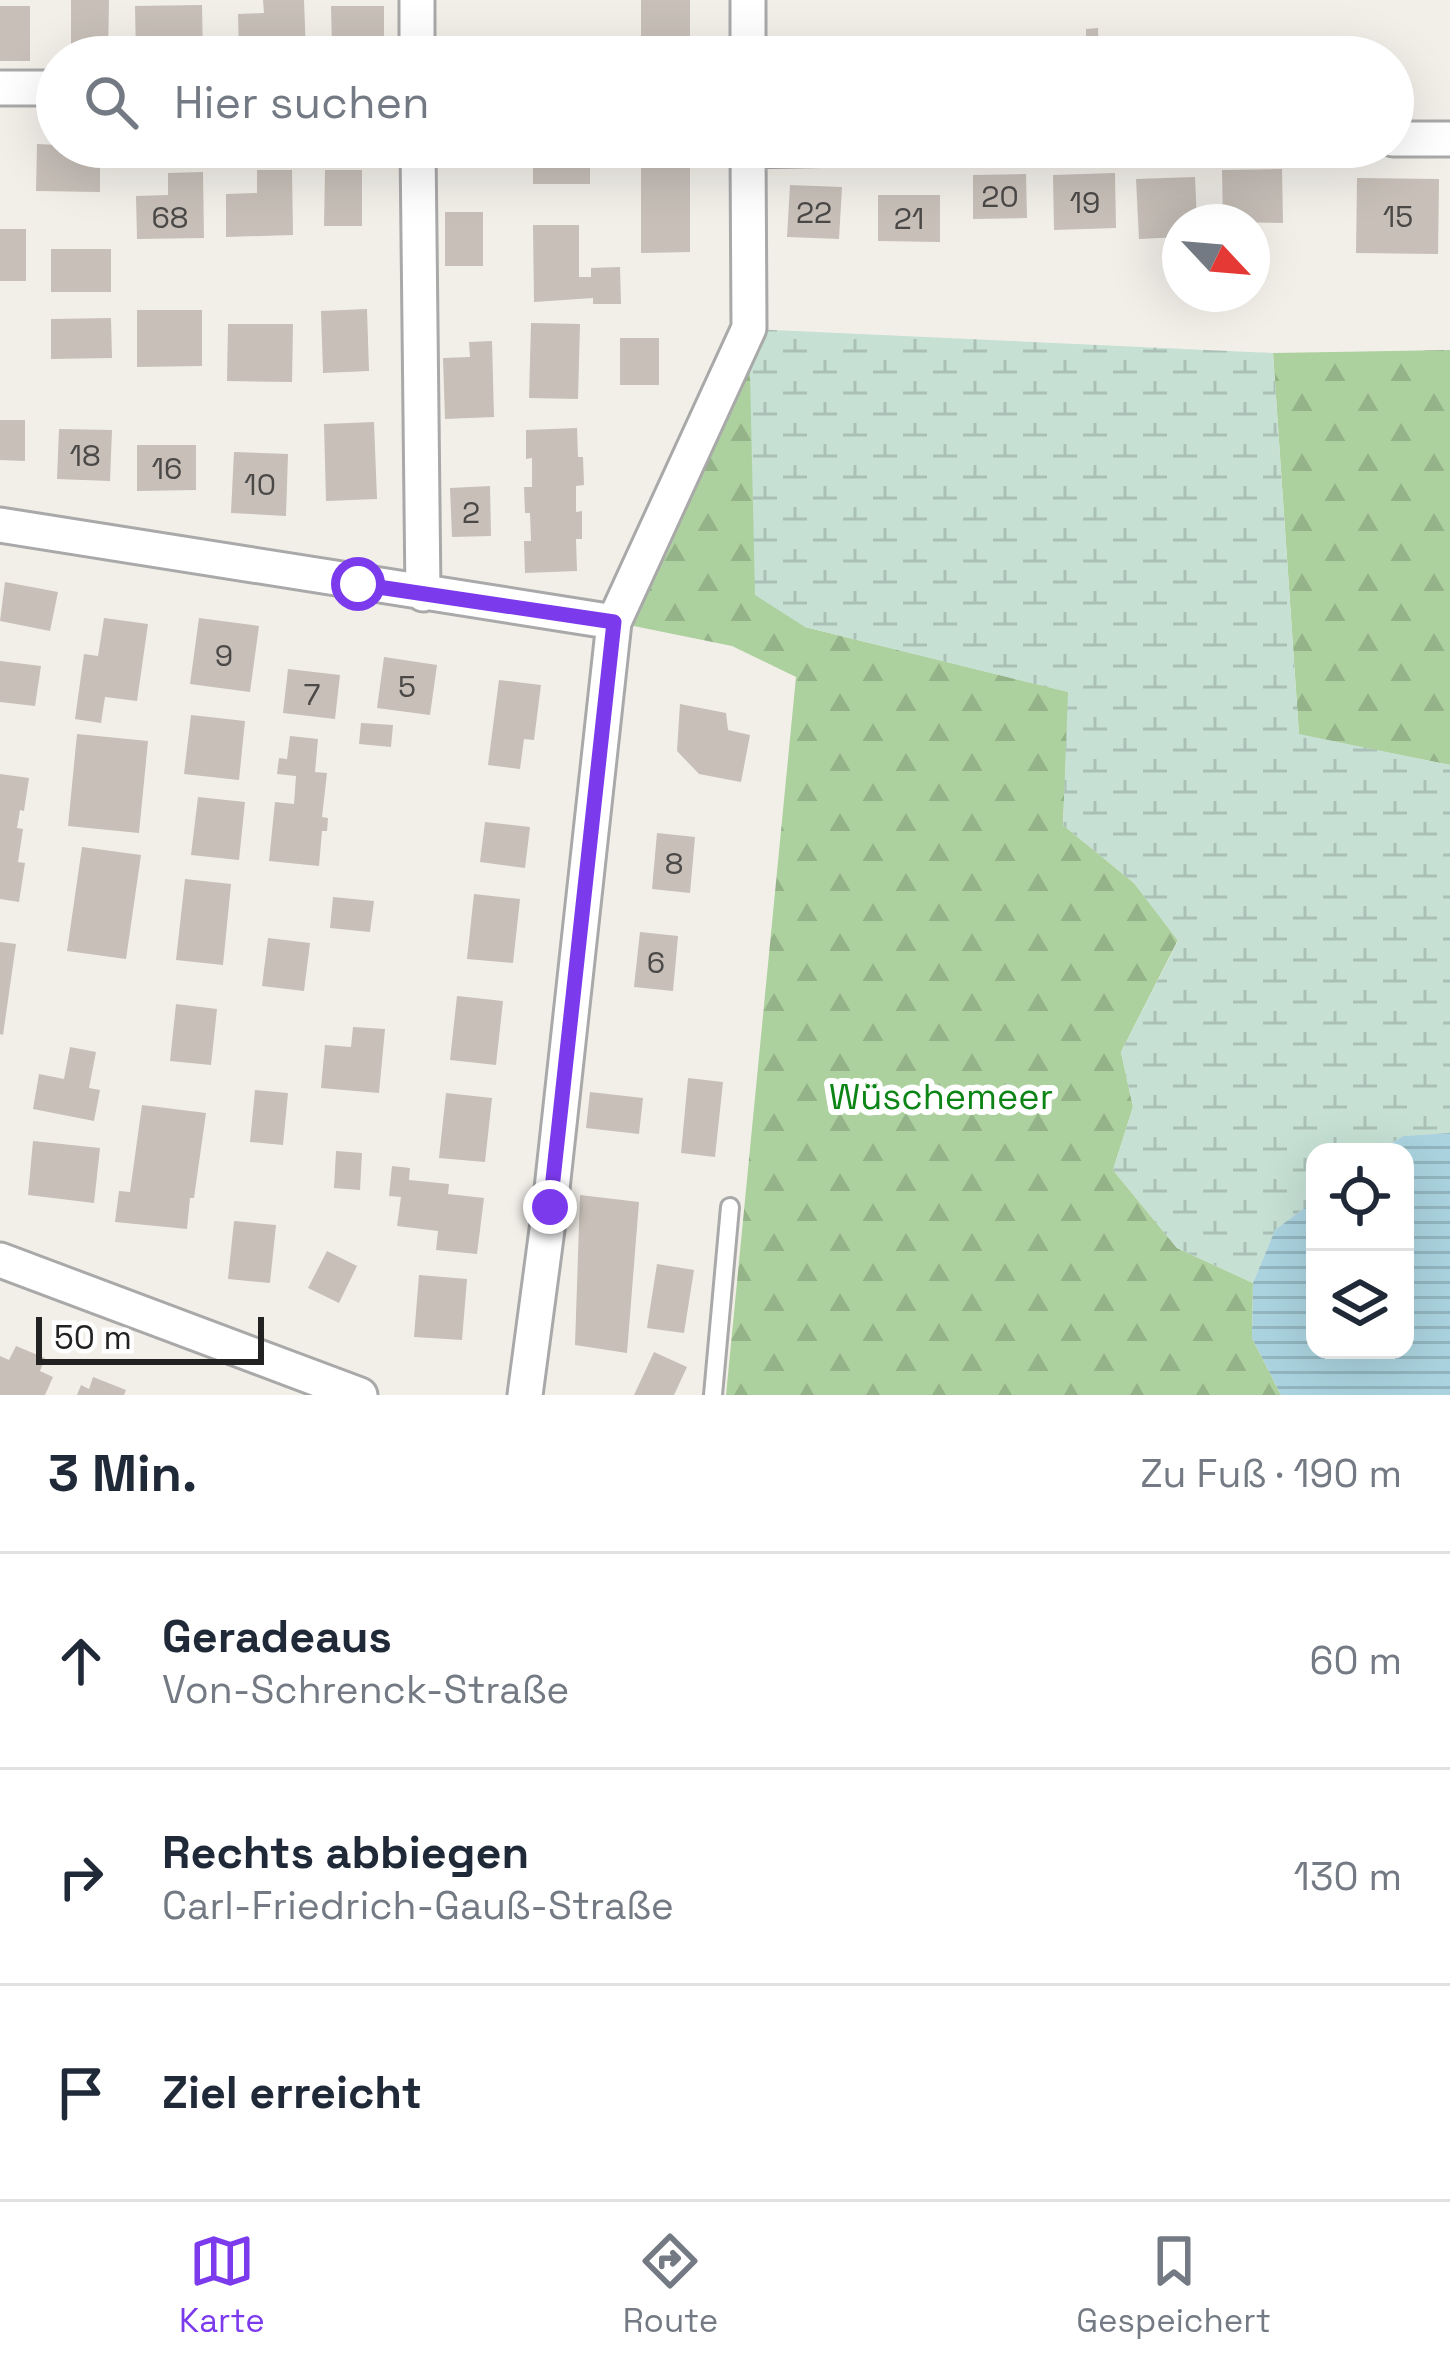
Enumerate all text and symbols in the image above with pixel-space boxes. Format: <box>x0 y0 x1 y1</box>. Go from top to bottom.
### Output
search box <box>36 36 1414 168</box>
icon: search <box>78 69 144 135</box>
text: Hier suchen <box>174 74 430 131</box>
house number: 20 <box>981 177 1019 216</box>
house number: 19 <box>1070 183 1100 222</box>
house number: 22 <box>796 193 832 232</box>
house number: 15 <box>1383 197 1413 236</box>
house number: 68 <box>151 198 189 237</box>
house number: 21 <box>894 199 924 238</box>
north arrow <box>1162 204 1270 312</box>
house number: 18 <box>69 436 101 475</box>
house number: 16 <box>152 449 182 488</box>
house number: 10 <box>244 465 276 504</box>
house number: 2 <box>462 493 480 532</box>
route start <box>331 557 385 611</box>
house number: 9 <box>215 636 233 675</box>
house number: 5 <box>398 667 416 706</box>
house number: 7 <box>304 675 320 714</box>
house number: 8 <box>665 844 683 883</box>
house number: 6 <box>647 943 665 982</box>
park label: Wüschemeer <box>829 1074 1053 1120</box>
map controls <box>1306 1143 1414 1359</box>
button: locate <box>1306 1143 1414 1251</box>
route end <box>523 1180 577 1234</box>
button: layers <box>1306 1251 1414 1359</box>
scale bar <box>36 1311 264 1364</box>
text: 50 m <box>54 1317 132 1359</box>
text: 3 Min. <box>48 1441 197 1506</box>
text: Zu Fuß · 190 m <box>1140 1449 1402 1498</box>
text: Geradeaus <box>162 1608 392 1665</box>
icon: ahead <box>48 1628 114 1694</box>
text: 60 m <box>1310 1636 1402 1685</box>
text: Von-Schrenck-Straße <box>162 1665 569 1714</box>
text: Rechts abbiegen <box>162 1824 529 1881</box>
icon: right <box>48 1844 114 1910</box>
text: 130 m <box>1294 1852 1402 1901</box>
text: Carl-Friedrich-Gauß-Straße <box>162 1881 674 1930</box>
icon: arrive <box>48 2060 114 2126</box>
text: Ziel erreicht <box>162 2064 422 2121</box>
tab: Karte <box>179 2228 265 2342</box>
tab: Route <box>623 2228 718 2342</box>
tab: Gespeichert <box>1076 2228 1271 2342</box>

